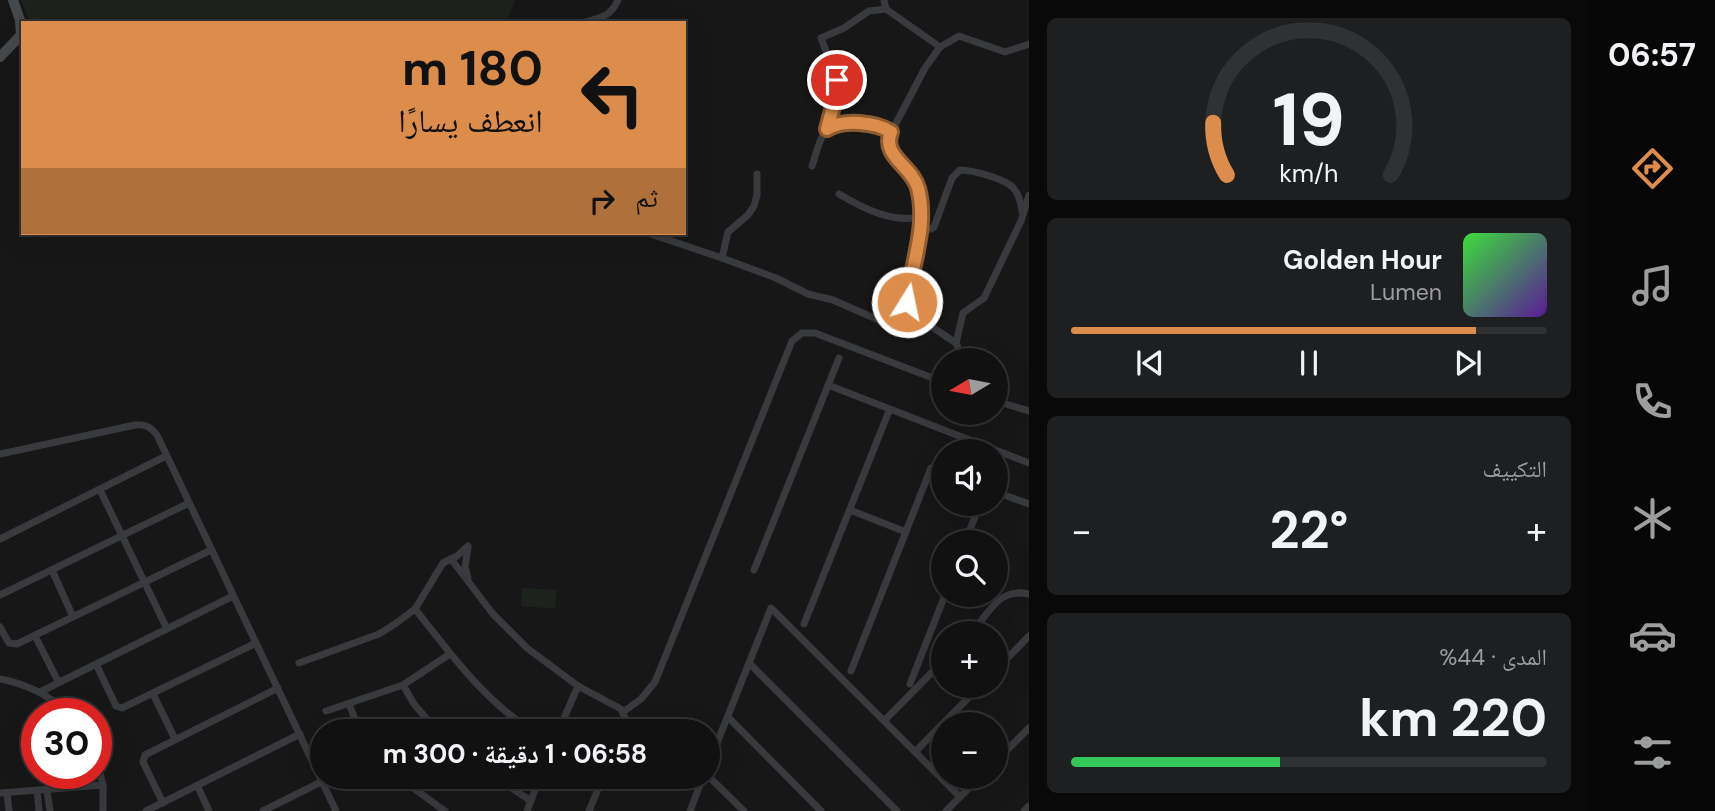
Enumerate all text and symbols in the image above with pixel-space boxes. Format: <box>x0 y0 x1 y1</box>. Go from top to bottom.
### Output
text: 06:57 <box>1608 34 1696 76</box>
text: 180 m <box>402 36 543 100</box>
icon: left <box>567 49 658 140</box>
pin <box>807 50 867 110</box>
icon: arrive <box>818 61 856 99</box>
text: 19 <box>1273 73 1345 168</box>
text: انعطف يسارًا <box>398 100 543 142</box>
icon: directions <box>1628 144 1677 193</box>
text: km/h <box>1279 157 1339 190</box>
text: ثم <box>635 181 658 215</box>
icon: right <box>583 182 621 220</box>
text: Golden Hour <box>1283 243 1442 277</box>
icon: music <box>1628 261 1677 310</box>
position arrow <box>870 265 944 339</box>
text: Lumen <box>1370 277 1442 307</box>
icon: previous <box>1131 344 1169 382</box>
icon: pause <box>1290 344 1328 382</box>
icon: next <box>1449 344 1487 382</box>
north arrow <box>931 348 1008 425</box>
map controls <box>931 348 1008 789</box>
icon: phone <box>1628 377 1677 426</box>
button: sound <box>931 439 1008 516</box>
text: التكييف <box>1482 454 1547 484</box>
icon: climate <box>1628 494 1677 543</box>
text: 22° <box>1270 496 1348 564</box>
text: − <box>1071 506 1092 556</box>
text: + <box>1526 506 1547 556</box>
button: search <box>931 530 1008 607</box>
icon: car <box>1628 611 1677 660</box>
button: + <box>931 621 1008 698</box>
text: المدى · 44% <box>1439 642 1547 672</box>
text: 220 km <box>1359 684 1547 752</box>
speed limit sign: 30 <box>21 698 112 789</box>
button: − <box>931 712 1008 789</box>
icon: filters <box>1628 728 1677 777</box>
text: 06:58 · 1 دقيقة · 300 m <box>383 737 647 771</box>

